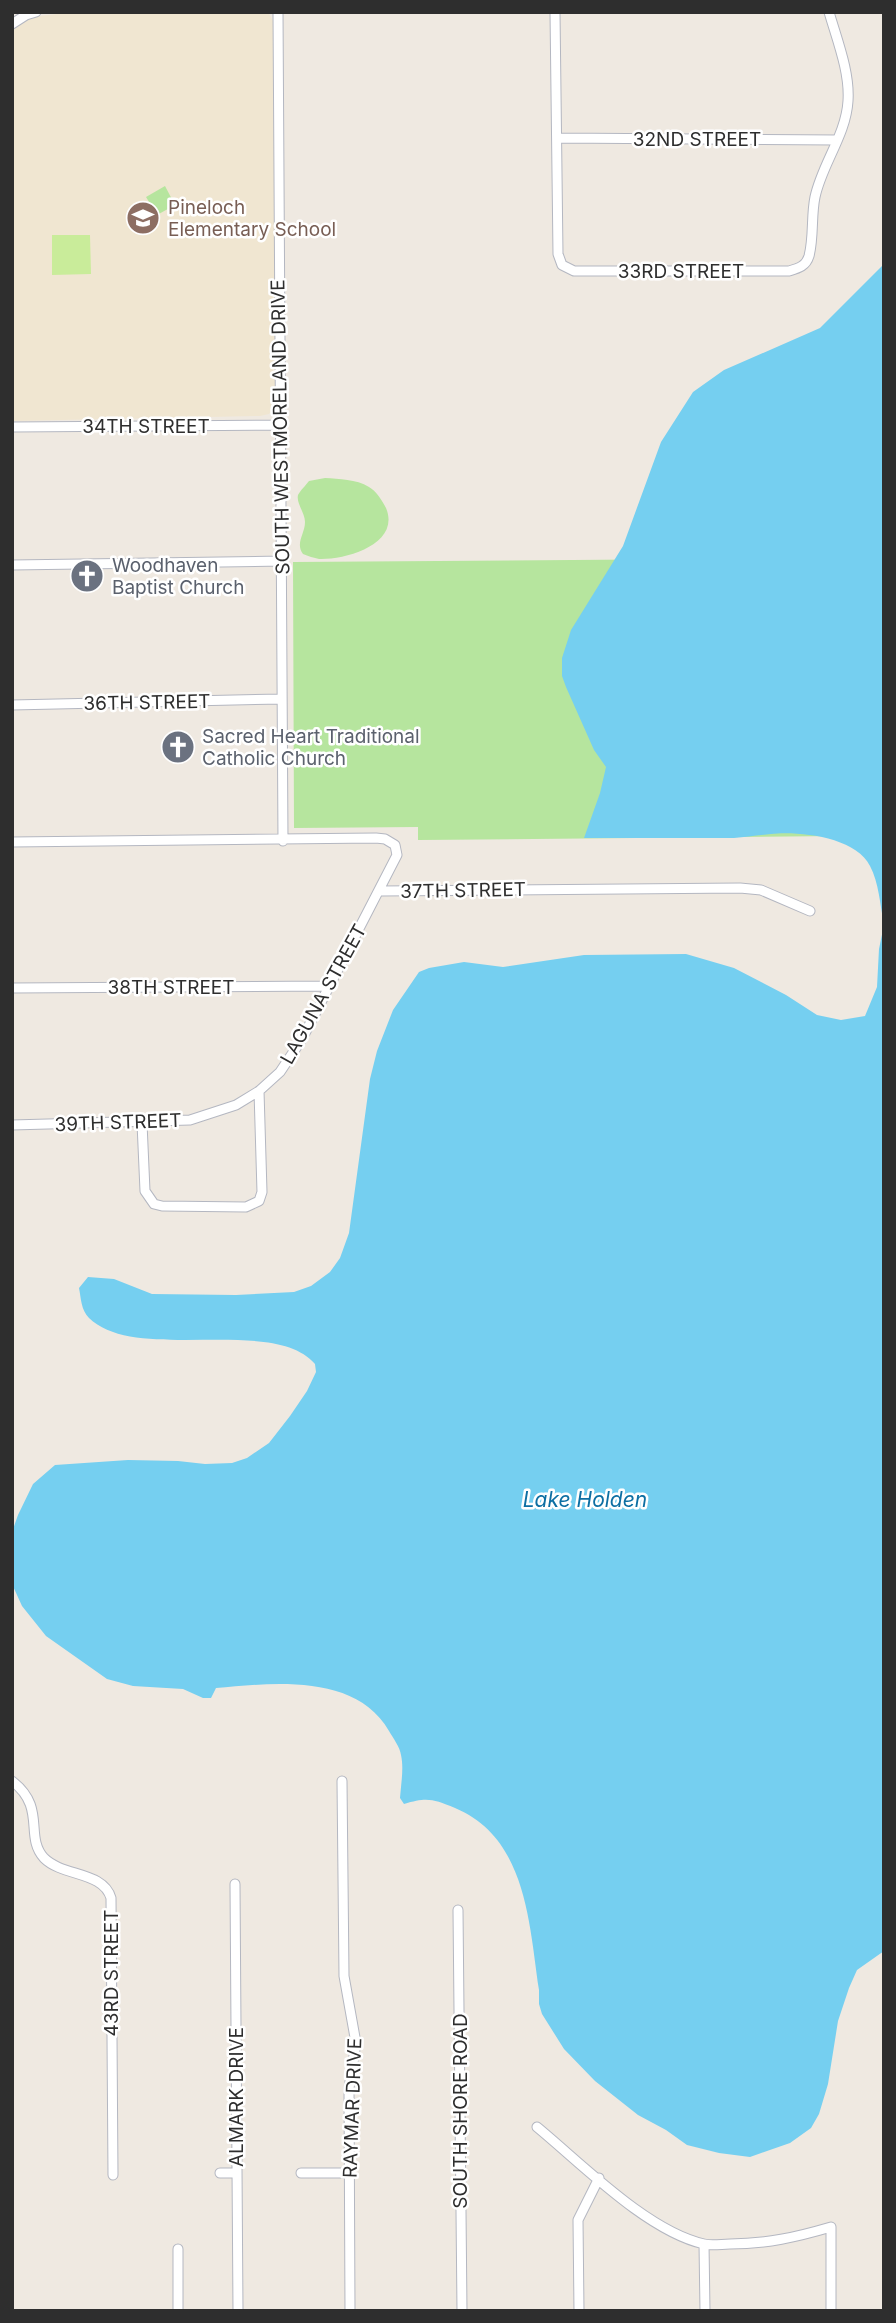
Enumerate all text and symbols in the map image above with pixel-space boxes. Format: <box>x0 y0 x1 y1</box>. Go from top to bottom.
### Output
street label: 32ND STREET <box>633 128 761 151</box>
place label: Pineloch Elementary School <box>168 196 336 241</box>
school or university icon: Pineloch Elementary School <box>124 199 162 237</box>
street label: 33RD STREET <box>618 260 744 283</box>
street label: SOUTH WESTMORELAND DRIVE <box>266 279 295 575</box>
street label: 34TH STREET <box>82 415 210 438</box>
place label: Woodhaven Baptist Church <box>112 554 244 599</box>
church icon: Woodhaven Baptist Church <box>68 557 106 595</box>
street label: 36TH STREET <box>83 690 211 715</box>
place label: Sacred Heart Traditional Catholic Church <box>202 725 420 770</box>
church icon: Sacred Heart Traditional Catholic Church <box>159 728 197 766</box>
street label: 37TH STREET <box>400 878 526 903</box>
street label: LAGUNA STREET <box>276 920 371 1068</box>
street label: 38TH STREET <box>107 976 235 999</box>
street label: 39TH STREET <box>54 1109 182 1136</box>
water label: Lake Holden <box>523 1487 647 1512</box>
street label: 43RD STREET <box>100 1909 123 2037</box>
street label: SOUTH SHORE ROAD <box>449 2013 472 2209</box>
street label: ALMARK DRIVE <box>225 2027 248 2167</box>
street label: RAYMAR DRIVE <box>339 2038 366 2179</box>

